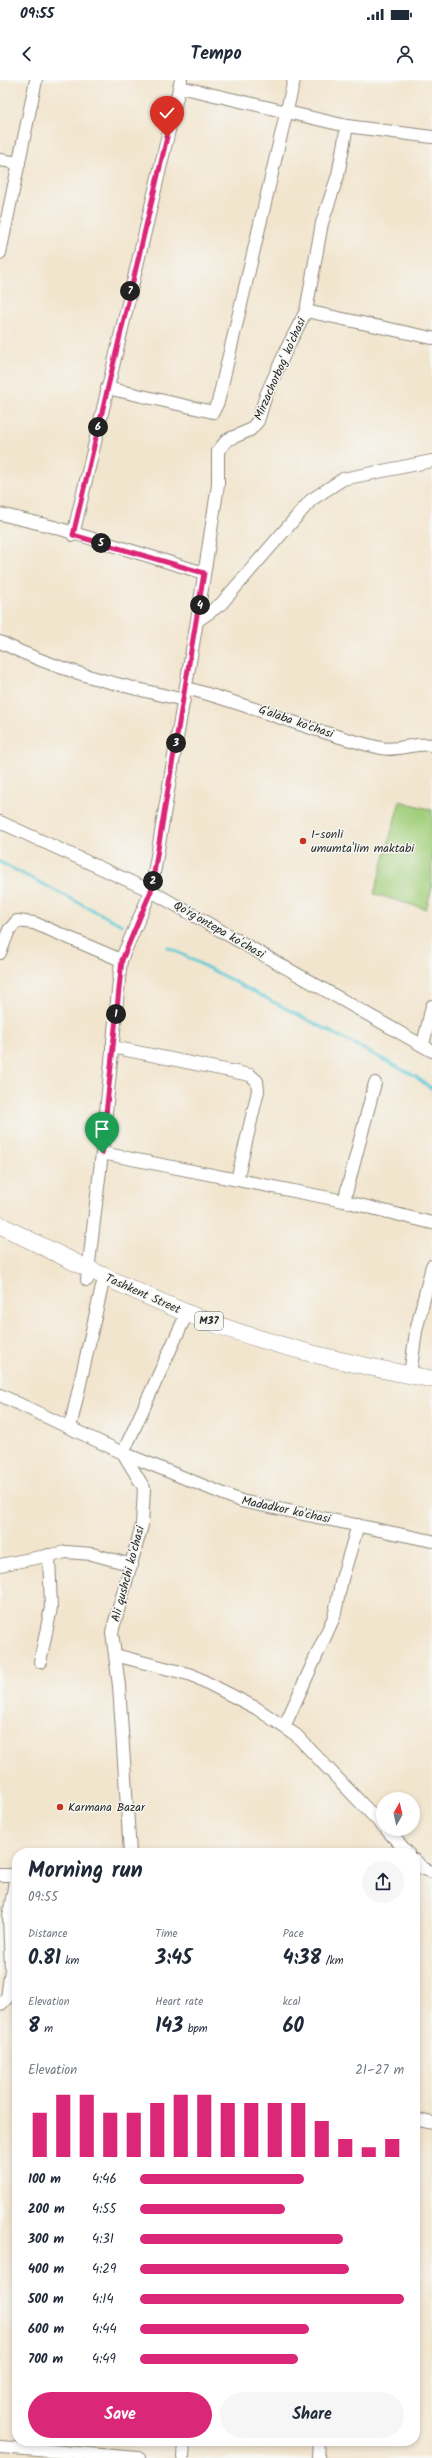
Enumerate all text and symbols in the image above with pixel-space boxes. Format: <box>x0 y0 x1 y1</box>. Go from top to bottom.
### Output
text: 09:55 <box>20 2 54 26</box>
text: Tempo <box>190 40 242 69</box>
icon: back <box>16 43 38 65</box>
icon: person <box>394 43 416 65</box>
pin <box>150 96 184 137</box>
icon: check <box>156 102 178 124</box>
pin: 7 <box>120 281 140 301</box>
text: 7 <box>127 282 133 300</box>
street label: Mirzachorbog' ko'chasi <box>249 314 312 423</box>
pin: 6 <box>88 417 108 437</box>
text: 6 <box>95 418 101 436</box>
pin: 5 <box>91 533 111 553</box>
text: 5 <box>98 534 104 552</box>
pin: 4 <box>190 595 210 615</box>
text: 4 <box>197 596 203 614</box>
street label: G'alaba ko'chasi <box>256 700 337 744</box>
pin: 3 <box>166 733 186 753</box>
text: 3 <box>173 734 179 752</box>
place label: 1-sonli umumta'lim maktabi <box>311 825 415 858</box>
marker: 1-sonli umumta'lim maktabi <box>298 836 308 846</box>
pin: 2 <box>143 871 163 891</box>
text: 2 <box>150 872 156 890</box>
street label: Qo'rg'ontepa ko'chasi <box>170 896 269 964</box>
pin: 1 <box>106 1004 126 1024</box>
text: 1 <box>114 1005 118 1023</box>
pin <box>85 1112 119 1153</box>
icon: arrive <box>91 1118 113 1140</box>
street label: Tashkent Street <box>102 1269 184 1319</box>
road number: M37 <box>195 1312 223 1330</box>
street label: Madadkor ko'chasi <box>240 1491 333 1529</box>
street label: Ali qushchi ko'chasi <box>106 1523 150 1624</box>
north arrow <box>376 1792 420 1836</box>
map controls <box>376 1792 420 1836</box>
place label: Karmana Bazar <box>68 1798 146 1817</box>
marker: Karmana Bazar <box>55 1802 65 1812</box>
text: Morning run <box>28 1854 143 1889</box>
button: share <box>362 1861 404 1903</box>
text: 09:55 <box>28 1887 58 1908</box>
text: Distance <box>28 1925 68 1943</box>
text: Time <box>155 1925 178 1943</box>
text: Pace <box>283 1925 304 1943</box>
text: 0.81 <box>28 1943 61 1975</box>
text: 3:45 <box>155 1943 192 1975</box>
text: 4:38 <box>283 1943 321 1975</box>
text: km <box>61 1952 79 1970</box>
text: /km <box>321 1952 343 1970</box>
text: Elevation <box>28 1993 70 2011</box>
text: Heart rate <box>155 1993 203 2011</box>
text: kcal <box>283 1993 301 2011</box>
text: 8 <box>28 2011 40 2043</box>
text: 143 <box>155 2011 183 2043</box>
text: 60 <box>283 2011 304 2043</box>
text: m <box>40 2020 53 2038</box>
text: bpm <box>183 2020 207 2038</box>
text: Elevation <box>28 2060 77 2081</box>
text: 21–27 m <box>355 2060 404 2081</box>
text: 100 m <box>28 2169 61 2190</box>
text: 4:46 <box>92 2169 117 2190</box>
text: 200 m <box>28 2199 65 2220</box>
text: 4:55 <box>92 2199 116 2220</box>
text: 300 m <box>28 2229 64 2250</box>
text: 4:31 <box>92 2229 114 2250</box>
text: 400 m <box>28 2259 64 2280</box>
text: 4:29 <box>92 2259 116 2280</box>
text: 500 m <box>28 2289 64 2310</box>
text: 4:14 <box>92 2289 114 2310</box>
text: 600 m <box>28 2319 64 2340</box>
text: 4:44 <box>92 2319 117 2340</box>
text: 700 m <box>28 2349 63 2370</box>
text: 4:49 <box>92 2349 116 2370</box>
button: Save <box>28 2392 212 2438</box>
button: Share <box>220 2392 404 2438</box>

